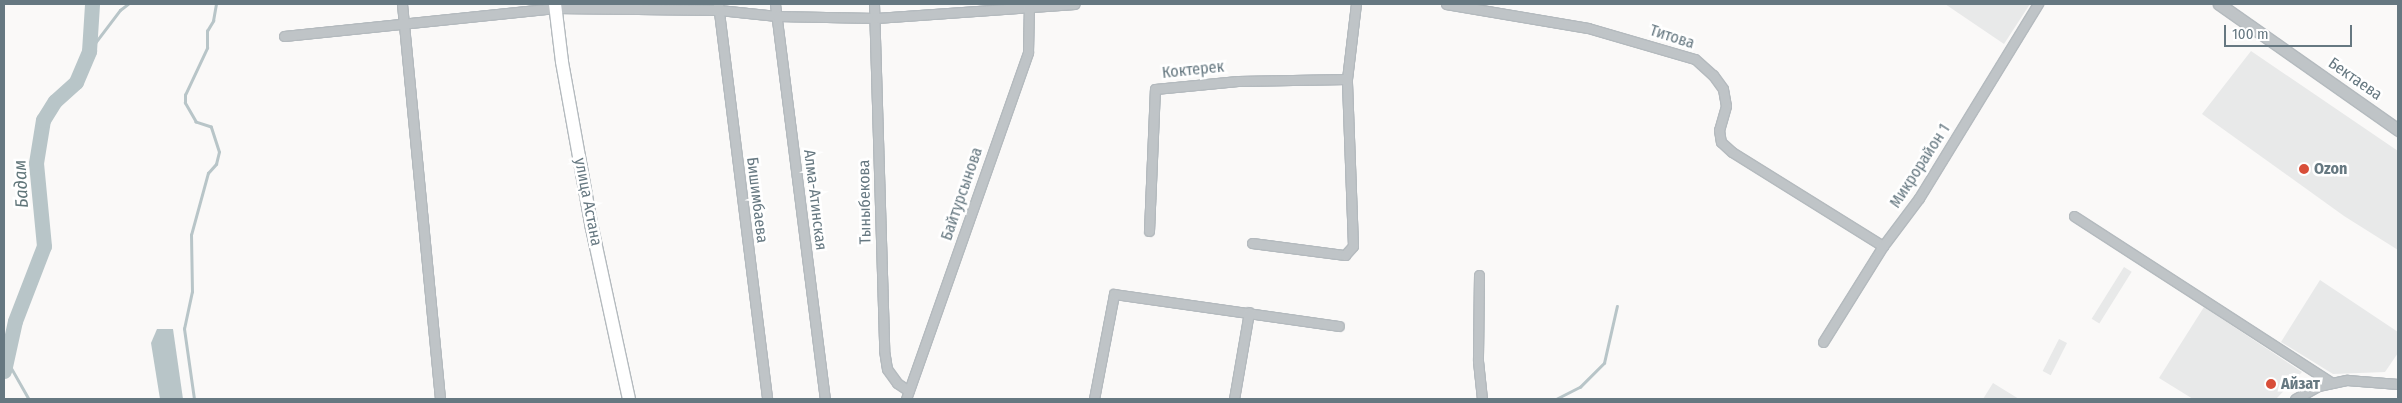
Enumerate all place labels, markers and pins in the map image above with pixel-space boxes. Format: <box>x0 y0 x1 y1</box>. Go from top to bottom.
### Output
place label: Ozon <box>2314 159 2347 179</box>
marker: Ozon <box>2298 163 2310 175</box>
place label: Айзат <box>2281 374 2320 394</box>
marker: Айзат <box>2265 378 2277 390</box>

